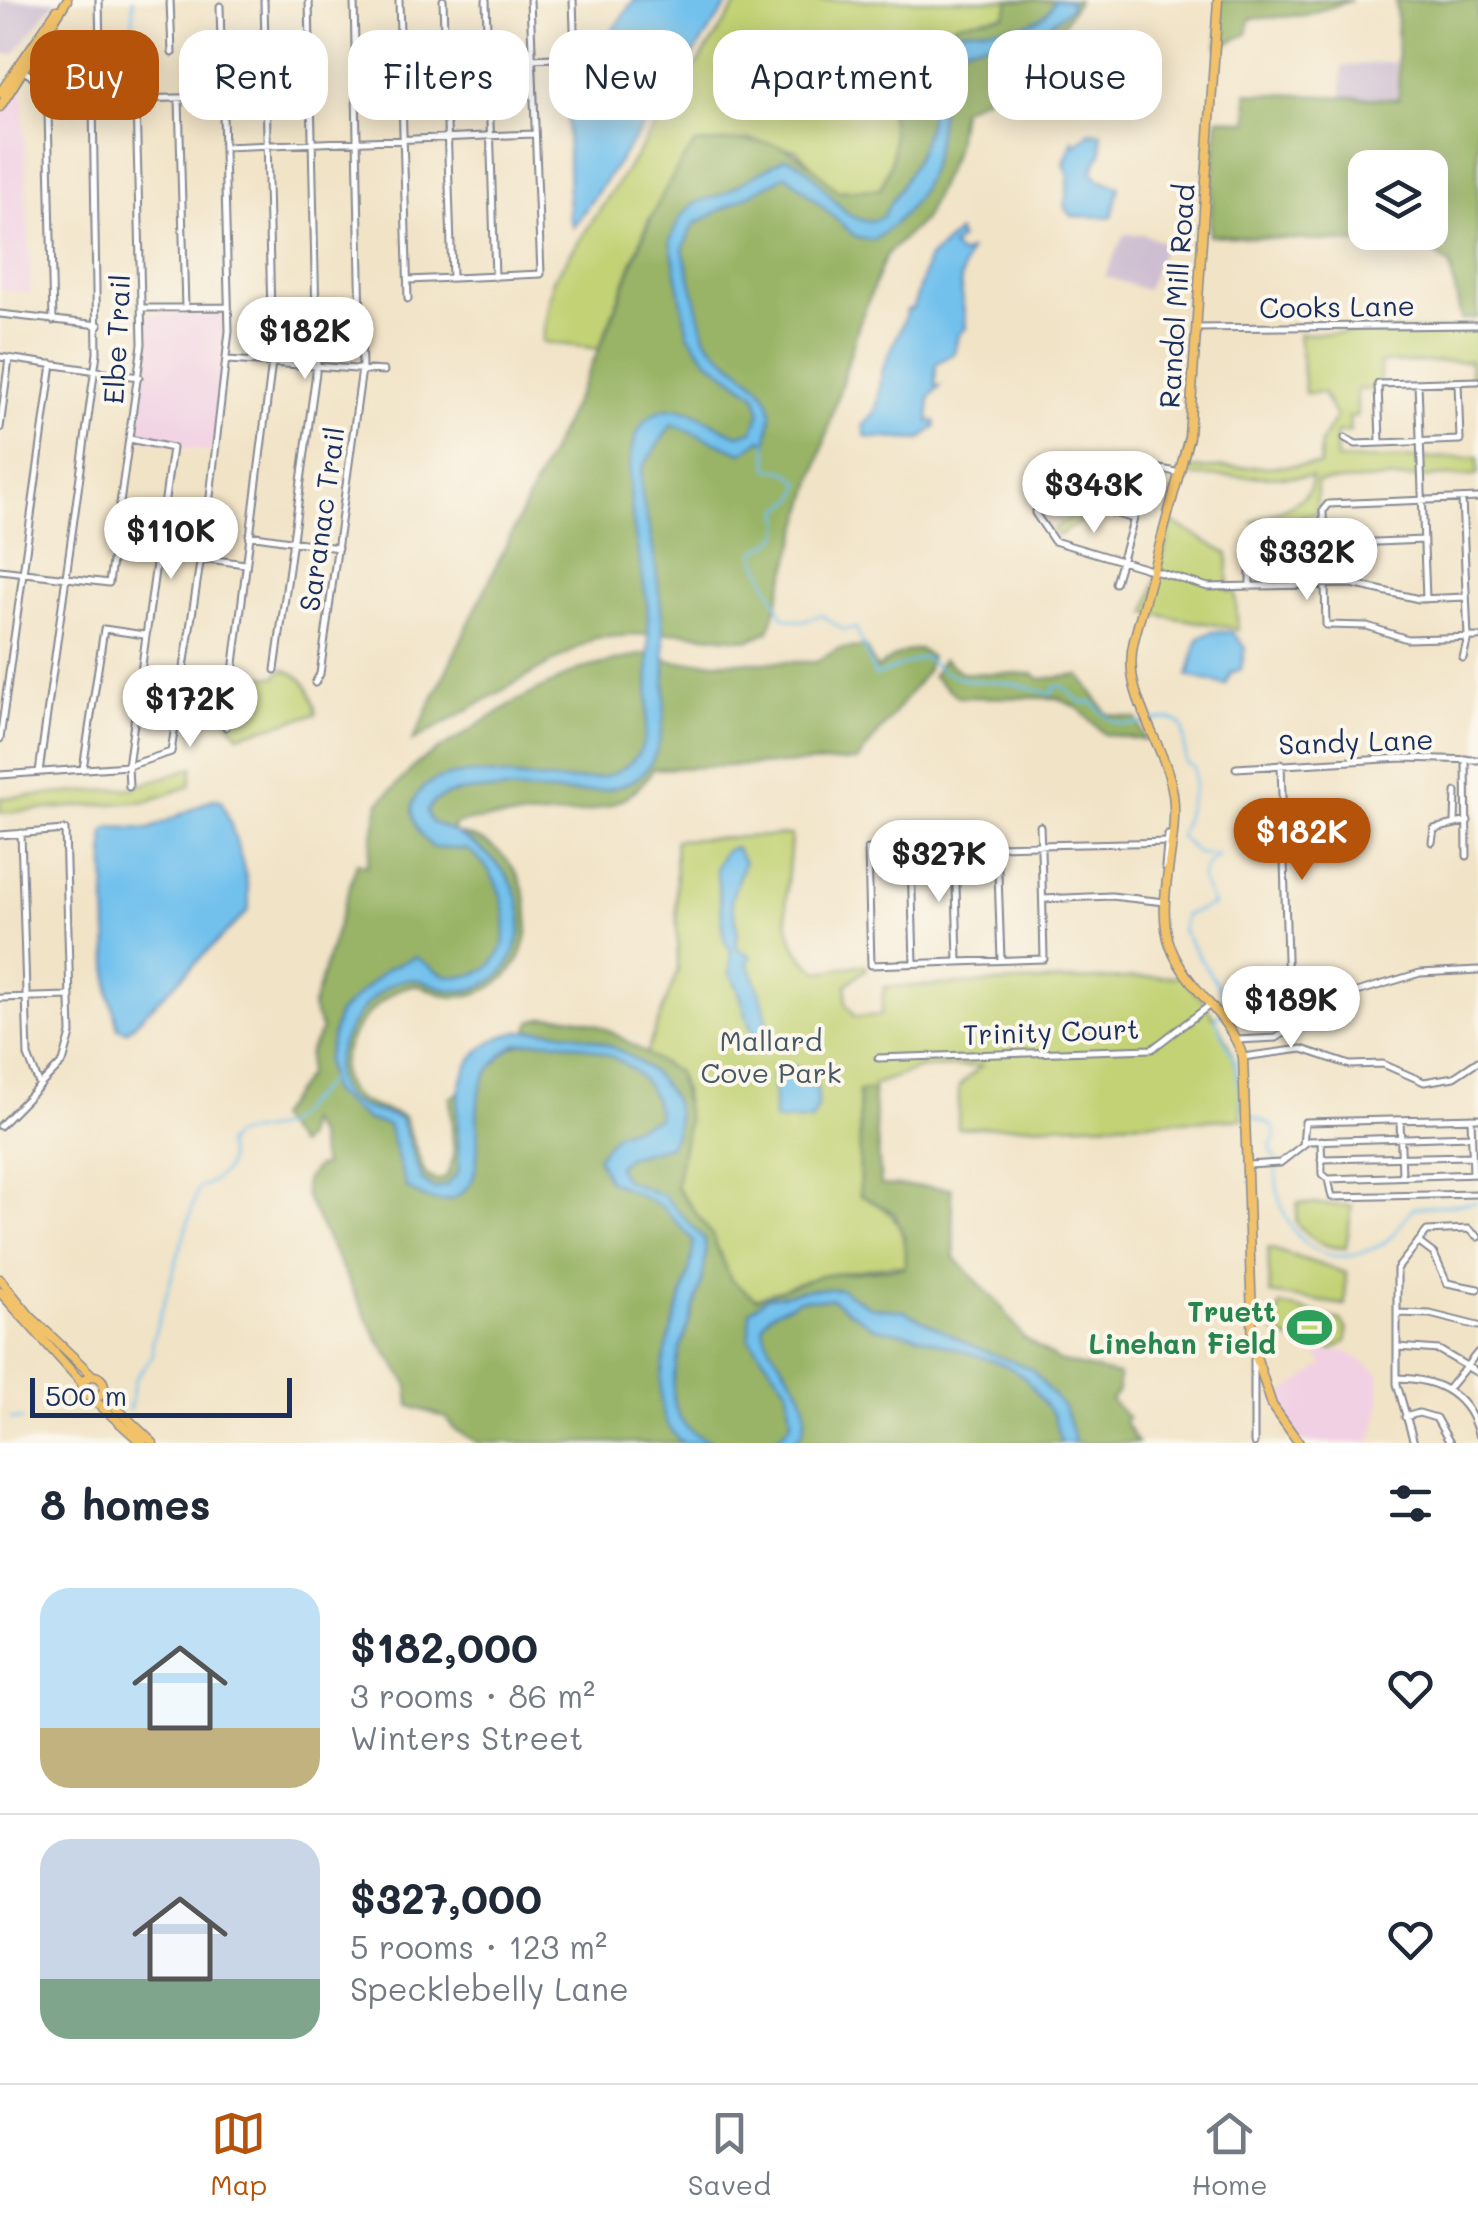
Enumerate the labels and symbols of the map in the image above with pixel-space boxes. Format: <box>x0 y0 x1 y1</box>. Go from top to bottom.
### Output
street label: Randol Mill Road <box>1150 182 1202 409</box>
street label: Elbe Trail <box>95 273 137 405</box>
street label: Cooks Lane <box>1259 287 1415 325</box>
pin: $182K <box>235 297 375 382</box>
street label: Saranac Trail <box>290 424 352 613</box>
pin: $343K <box>1024 451 1164 536</box>
pin: $110K <box>101 497 241 582</box>
pin: $332K <box>1237 518 1377 603</box>
pin: $172K <box>120 665 260 750</box>
street label: Sandy Lane <box>1278 720 1434 762</box>
pin: $182K <box>1232 798 1372 883</box>
pin: $327K <box>869 820 1009 905</box>
pin: $189K <box>1221 966 1361 1051</box>
street label: Trinity Court <box>962 1010 1140 1052</box>
park label: Mallard Cove Park <box>700 1022 842 1090</box>
place label: Truett Linehan Field <box>1089 1293 1276 1361</box>
sports icon: Truett Linehan Field <box>1285 1304 1333 1352</box>
scale bar <box>30 1373 292 1418</box>

